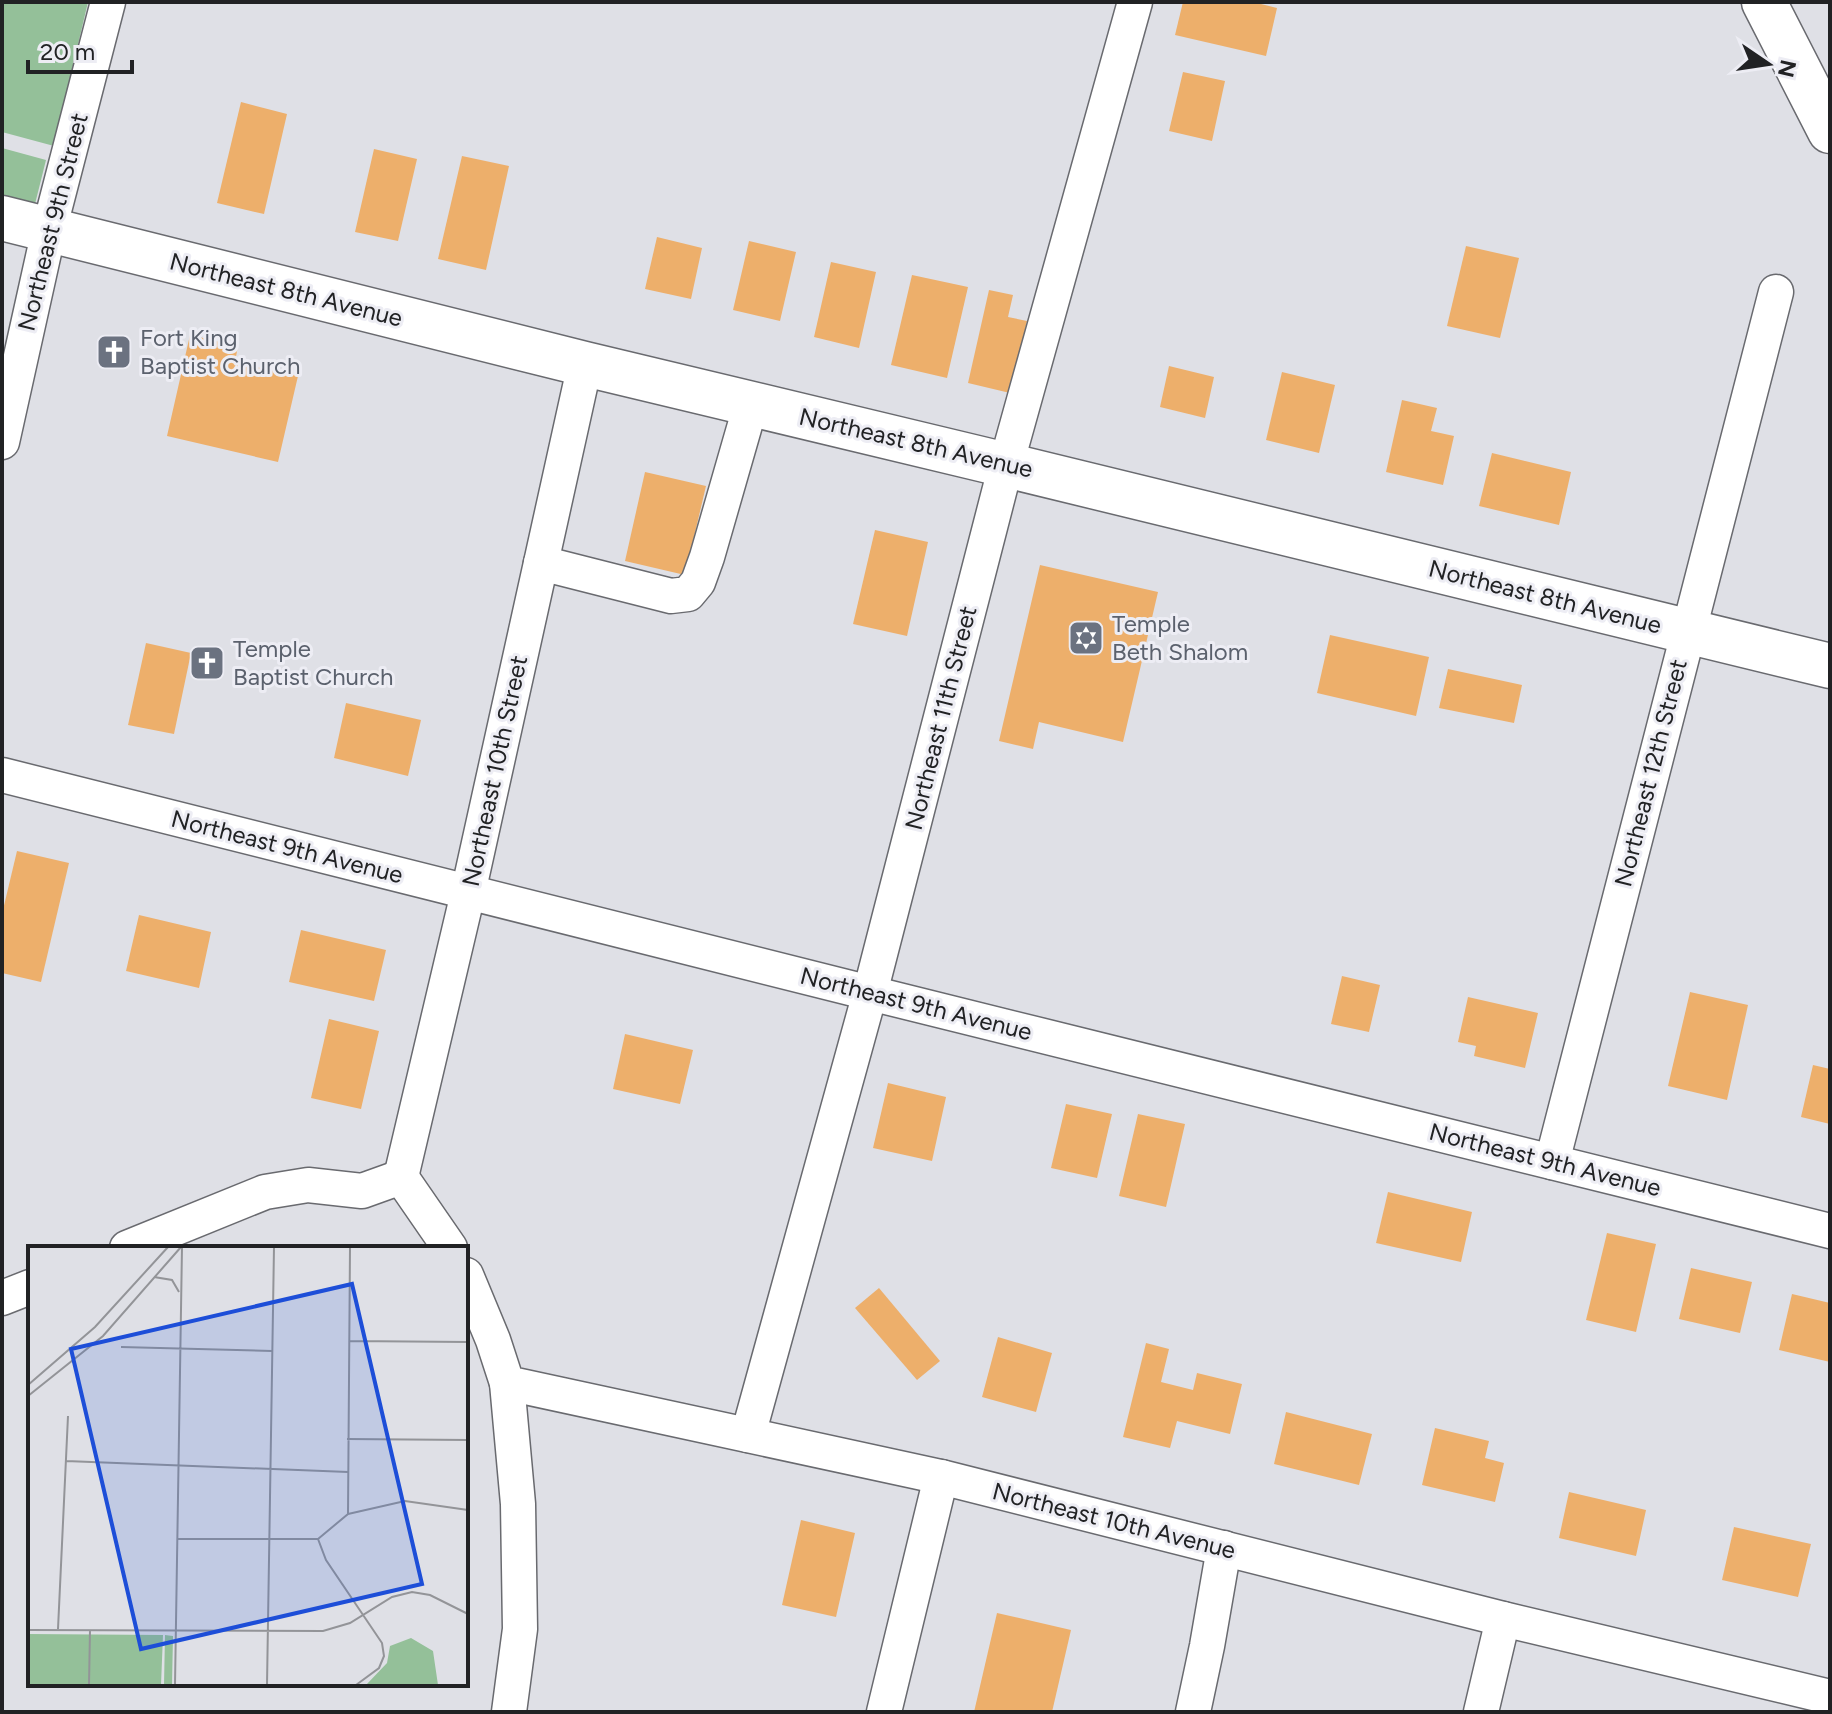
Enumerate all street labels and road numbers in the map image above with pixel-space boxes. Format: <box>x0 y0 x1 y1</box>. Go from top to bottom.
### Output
street label: Northeast 9th Street <box>11 110 94 334</box>
street label: Northeast 8th Avenue <box>167 247 406 332</box>
street label: Northeast 8th Avenue <box>796 402 1036 484</box>
street label: Northeast 8th Avenue <box>1426 554 1665 639</box>
street label: Northeast 11th Street <box>899 603 982 833</box>
street label: Northeast 10th Street <box>456 653 533 889</box>
street label: Northeast 12th Street <box>1608 656 1693 890</box>
street label: Northeast 9th Avenue <box>168 804 406 889</box>
street label: Northeast 9th Avenue <box>797 961 1035 1046</box>
street label: Northeast 9th Avenue <box>1426 1117 1664 1202</box>
street label: Northeast 10th Avenue <box>990 1476 1239 1565</box>

